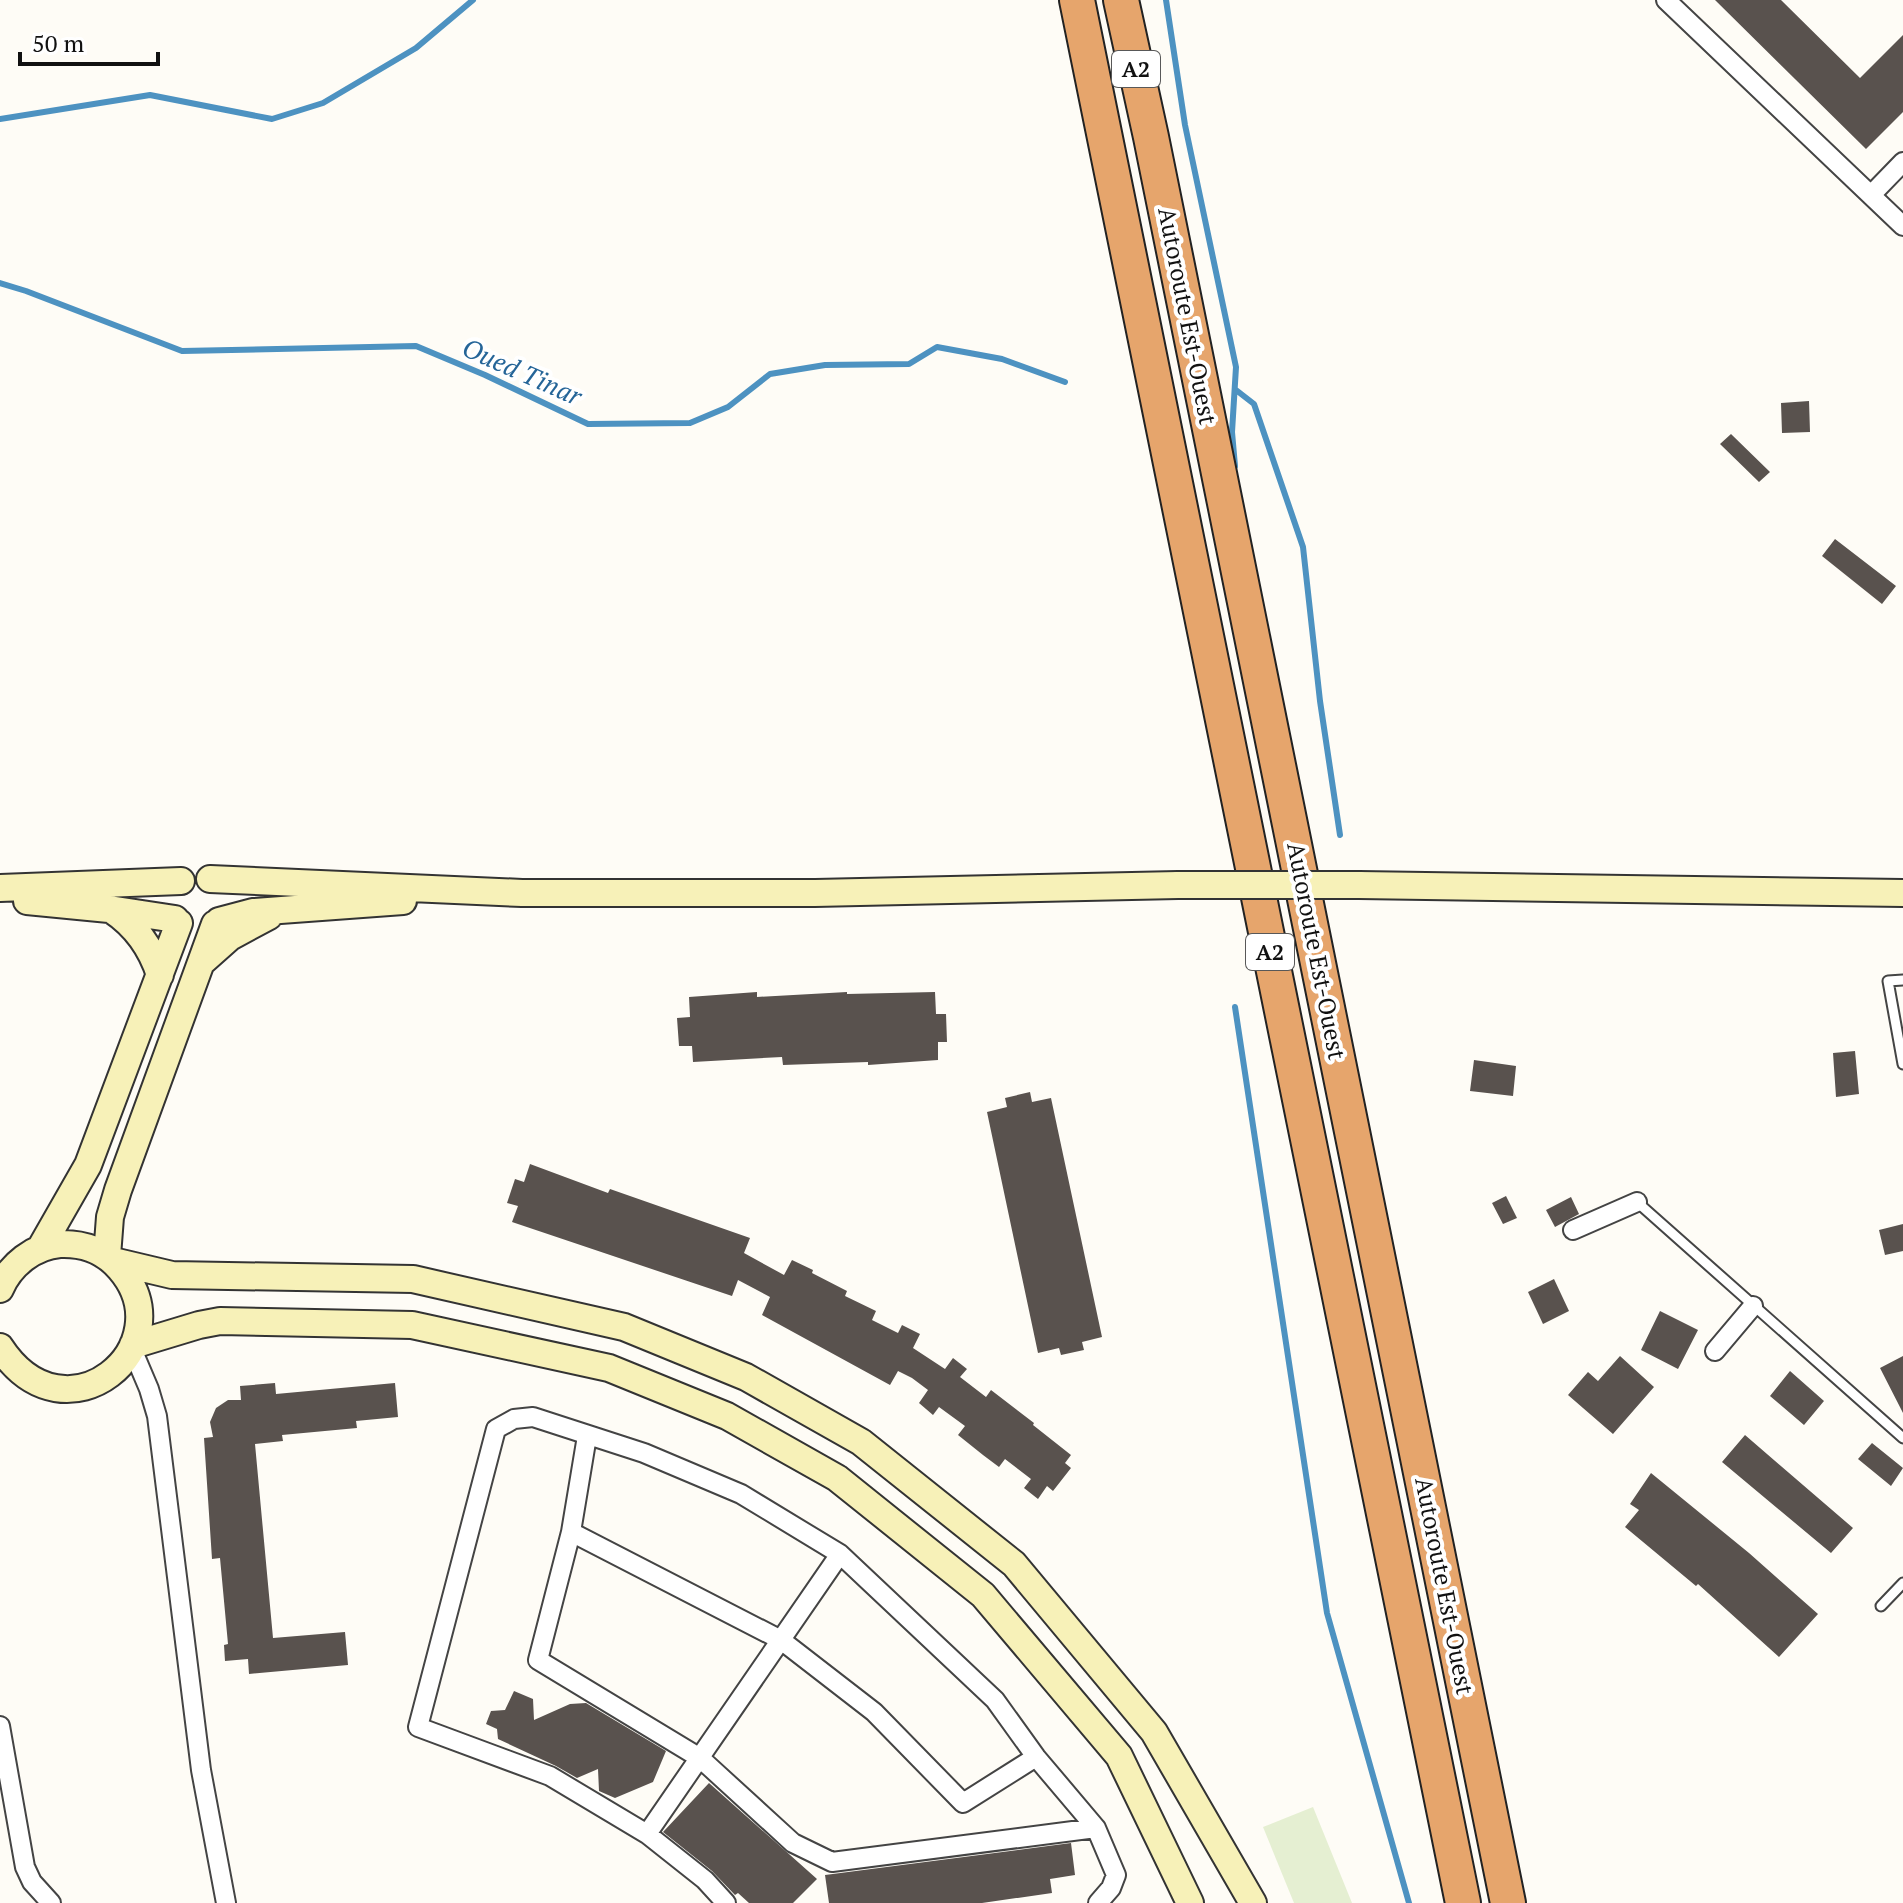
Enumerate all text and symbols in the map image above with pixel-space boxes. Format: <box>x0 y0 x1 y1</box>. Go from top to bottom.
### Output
scale bar <box>20 16 158 66</box>
text: 50 m <box>32 27 84 59</box>
road number: A2 <box>1112 51 1160 87</box>
street label: Autoroute Est-Ouest <box>1151 204 1225 427</box>
water label: Oued Tinar <box>457 330 588 413</box>
street label: Autoroute Est-Ouest <box>1280 839 1354 1062</box>
road number: A2 <box>1246 934 1294 970</box>
street label: Autoroute Est-Ouest <box>1408 1474 1482 1697</box>

